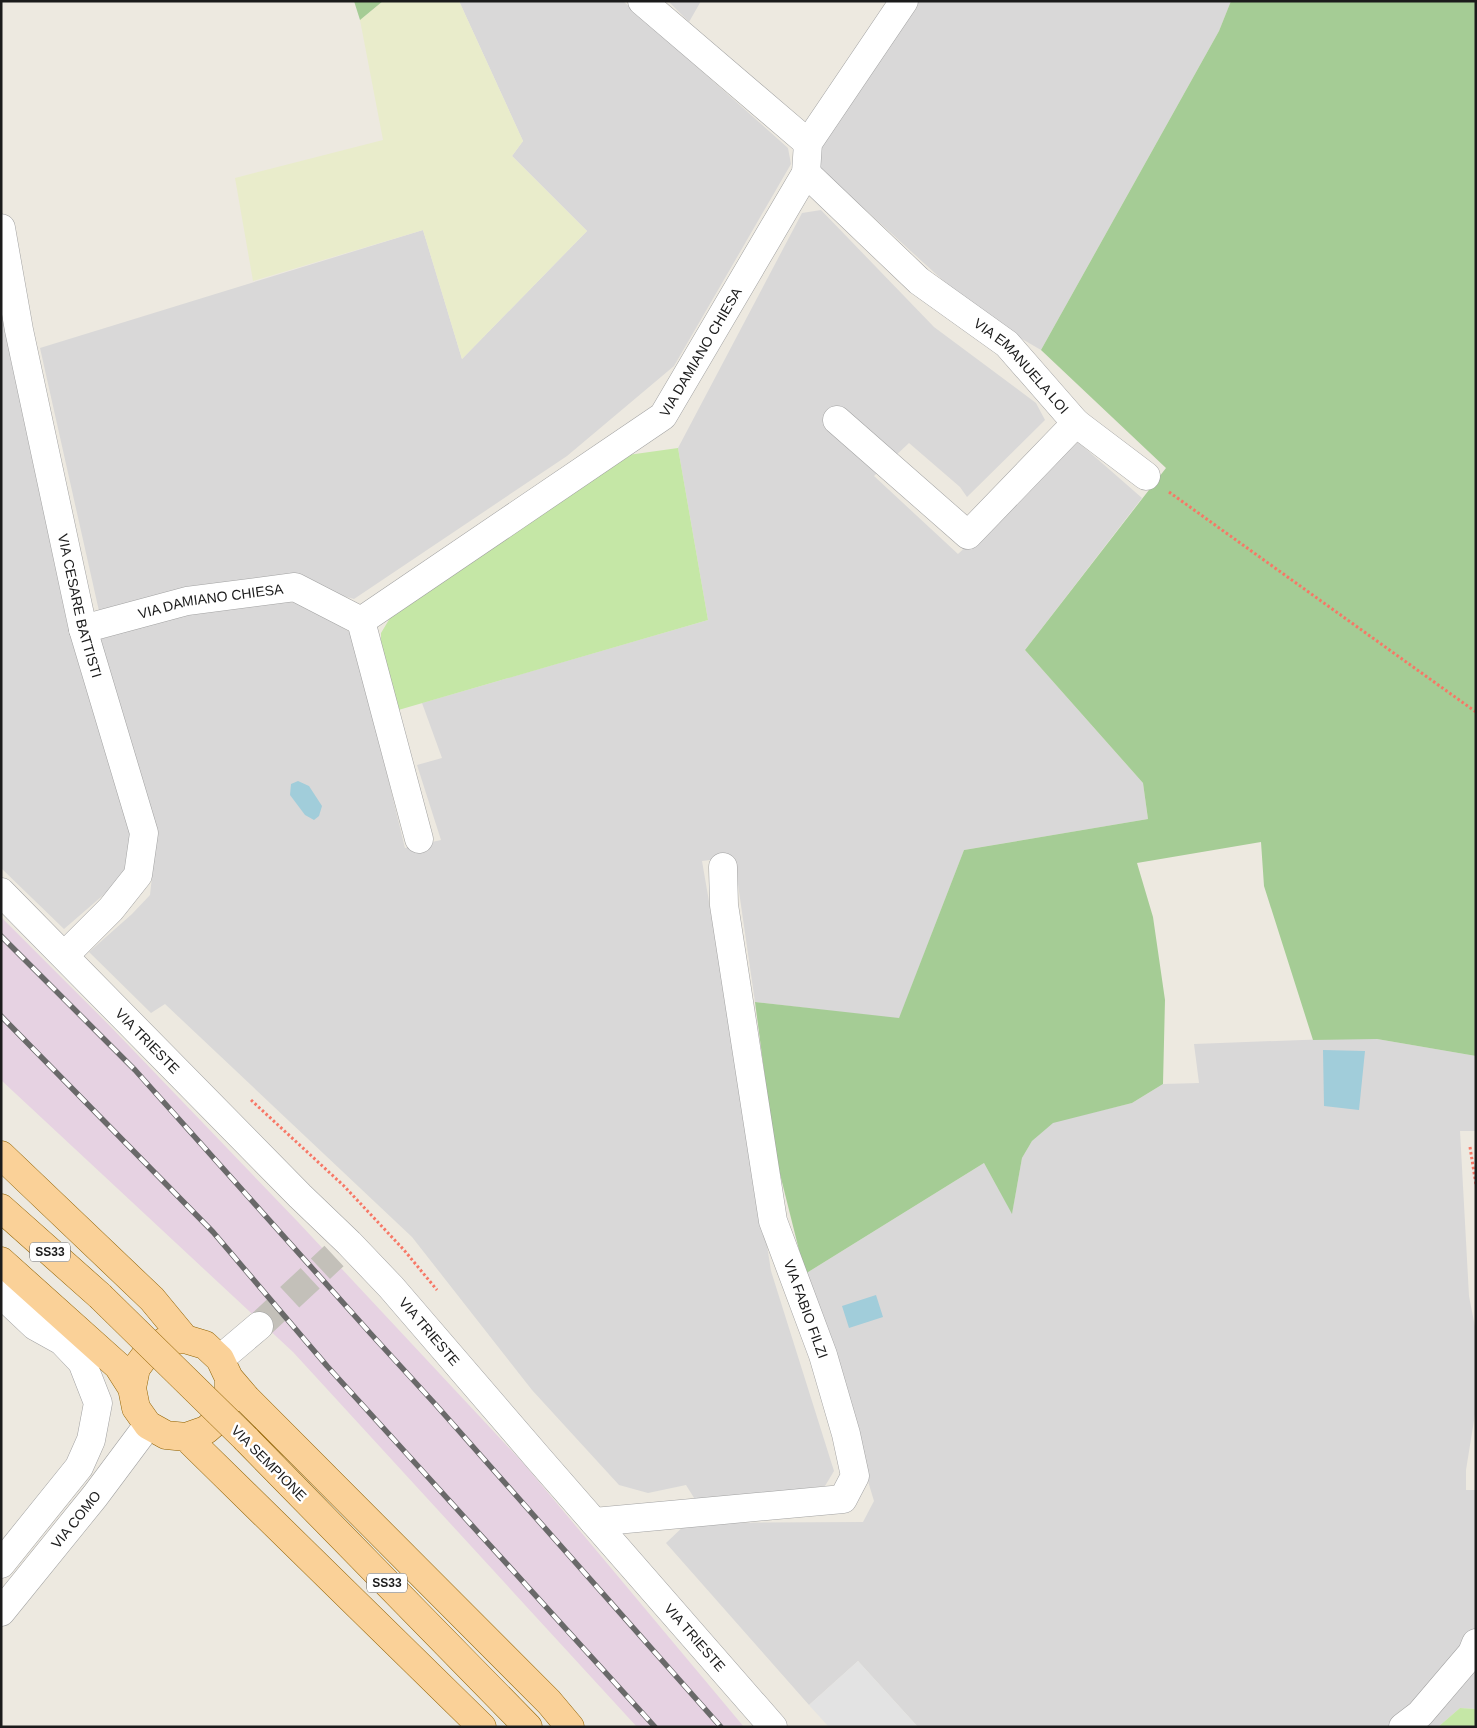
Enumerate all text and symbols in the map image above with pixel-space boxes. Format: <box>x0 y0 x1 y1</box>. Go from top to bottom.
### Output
street label: VIA DAMIANO CHIESA <box>656 284 745 420</box>
street label: VIA EMANUELA LOI <box>971 315 1072 417</box>
street label: VIA CESARE BATTISTI <box>55 532 105 680</box>
street label: VIA DAMIANO CHIESA <box>136 581 285 622</box>
street label: VIA TRIESTE <box>112 1005 183 1077</box>
road number: SS33 <box>30 1242 70 1262</box>
street label: VIA FABIO FILZI <box>781 1258 831 1360</box>
street label: VIA TRIESTE <box>396 1294 463 1369</box>
street label: VIA SEMPIONE <box>228 1422 310 1504</box>
street label: VIA COMO <box>48 1488 104 1551</box>
road number: SS33 <box>367 1574 407 1592</box>
street label: VIA TRIESTE <box>661 1600 729 1675</box>

